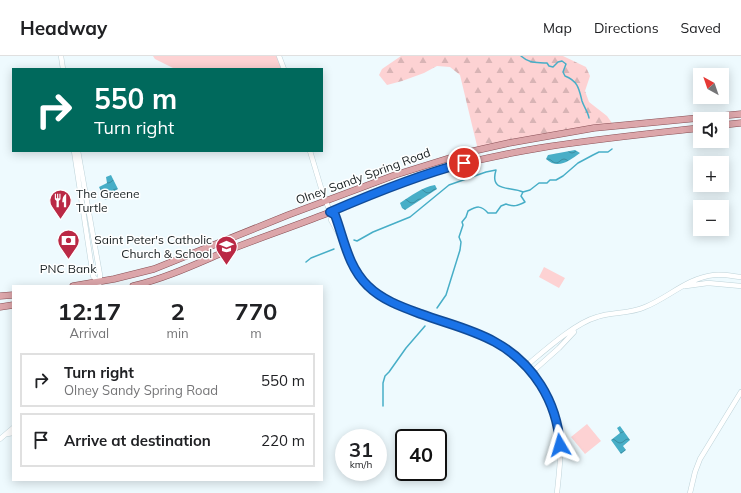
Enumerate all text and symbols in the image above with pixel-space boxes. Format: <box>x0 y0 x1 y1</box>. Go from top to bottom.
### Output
text: Headway <box>20 16 107 40</box>
text: Map <box>543 19 572 37</box>
text: Directions <box>594 19 659 37</box>
text: Saved <box>681 19 721 37</box>
north arrow <box>693 68 729 104</box>
map controls <box>693 68 729 236</box>
text: 550 m <box>94 81 177 116</box>
icon: right <box>28 84 80 136</box>
button: sound <box>693 112 729 148</box>
text: Turn right <box>94 116 174 139</box>
street label: Olney Sandy Spring Road <box>294 145 432 207</box>
pin <box>447 146 481 180</box>
icon: arrive <box>453 152 475 174</box>
button: + <box>693 156 729 192</box>
place label: The Greene Turtle <box>76 186 140 215</box>
restaurant icon: The Greene Turtle <box>47 187 73 220</box>
button: − <box>693 200 729 236</box>
bank icon: PNC Bank <box>55 228 81 261</box>
place label: Saint Peter's Catholic Church & School <box>94 232 212 261</box>
school or university icon: Saint Peter's Catholic Church & School <box>214 233 240 266</box>
place label: PNC Bank <box>40 261 97 276</box>
text: 12:17 <box>58 296 121 326</box>
text: 2 <box>170 296 185 326</box>
text: 770 <box>234 296 277 326</box>
text: Arrival <box>69 325 109 341</box>
text: min <box>167 325 189 341</box>
text: m <box>250 325 262 341</box>
text: Turn right <box>64 363 134 382</box>
icon: right <box>30 369 52 391</box>
text: 550 m <box>261 371 305 390</box>
text: Olney Sandy Spring Road <box>64 382 218 398</box>
position arrow <box>539 424 581 466</box>
icon: arrive <box>30 429 52 451</box>
speed limit sign: 40 <box>395 429 447 481</box>
text: Arrive at destination <box>64 431 211 450</box>
text: 220 m <box>261 431 305 450</box>
text: 31 <box>349 437 373 462</box>
text: km/h <box>350 458 372 471</box>

